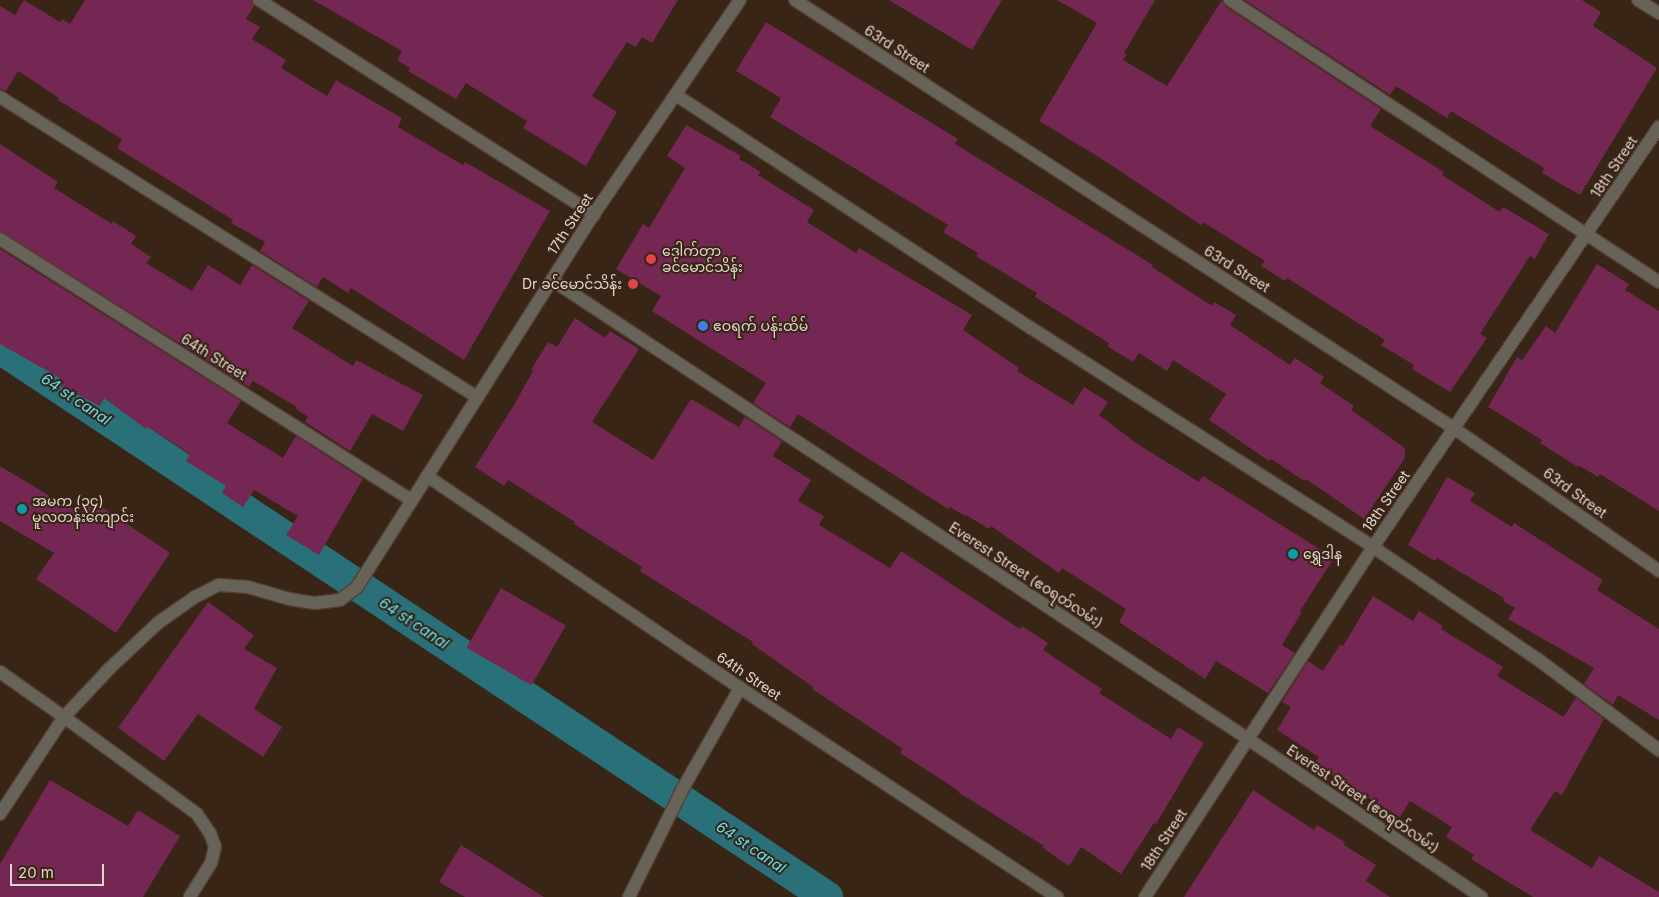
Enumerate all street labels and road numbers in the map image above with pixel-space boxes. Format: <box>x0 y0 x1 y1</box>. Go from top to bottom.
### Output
street label: 63rd Street <box>861 22 933 76</box>
street label: 18th Street <box>1587 133 1641 201</box>
street label: 17th Street <box>544 190 596 258</box>
street label: 63rd Street <box>1201 242 1273 296</box>
street label: 64th Street <box>178 330 250 384</box>
street label: 63rd Street <box>1540 464 1610 522</box>
street label: 18th Street <box>1359 467 1413 535</box>
street label: Everest Street (ဧ၀ရတ်လမ်း) <box>946 519 1106 631</box>
street label: 64th Street <box>714 648 784 704</box>
street label: Everest Street (ဧ၀ရတ်လမ်း) <box>1284 742 1442 856</box>
street label: 18th Street <box>1138 806 1190 874</box>

